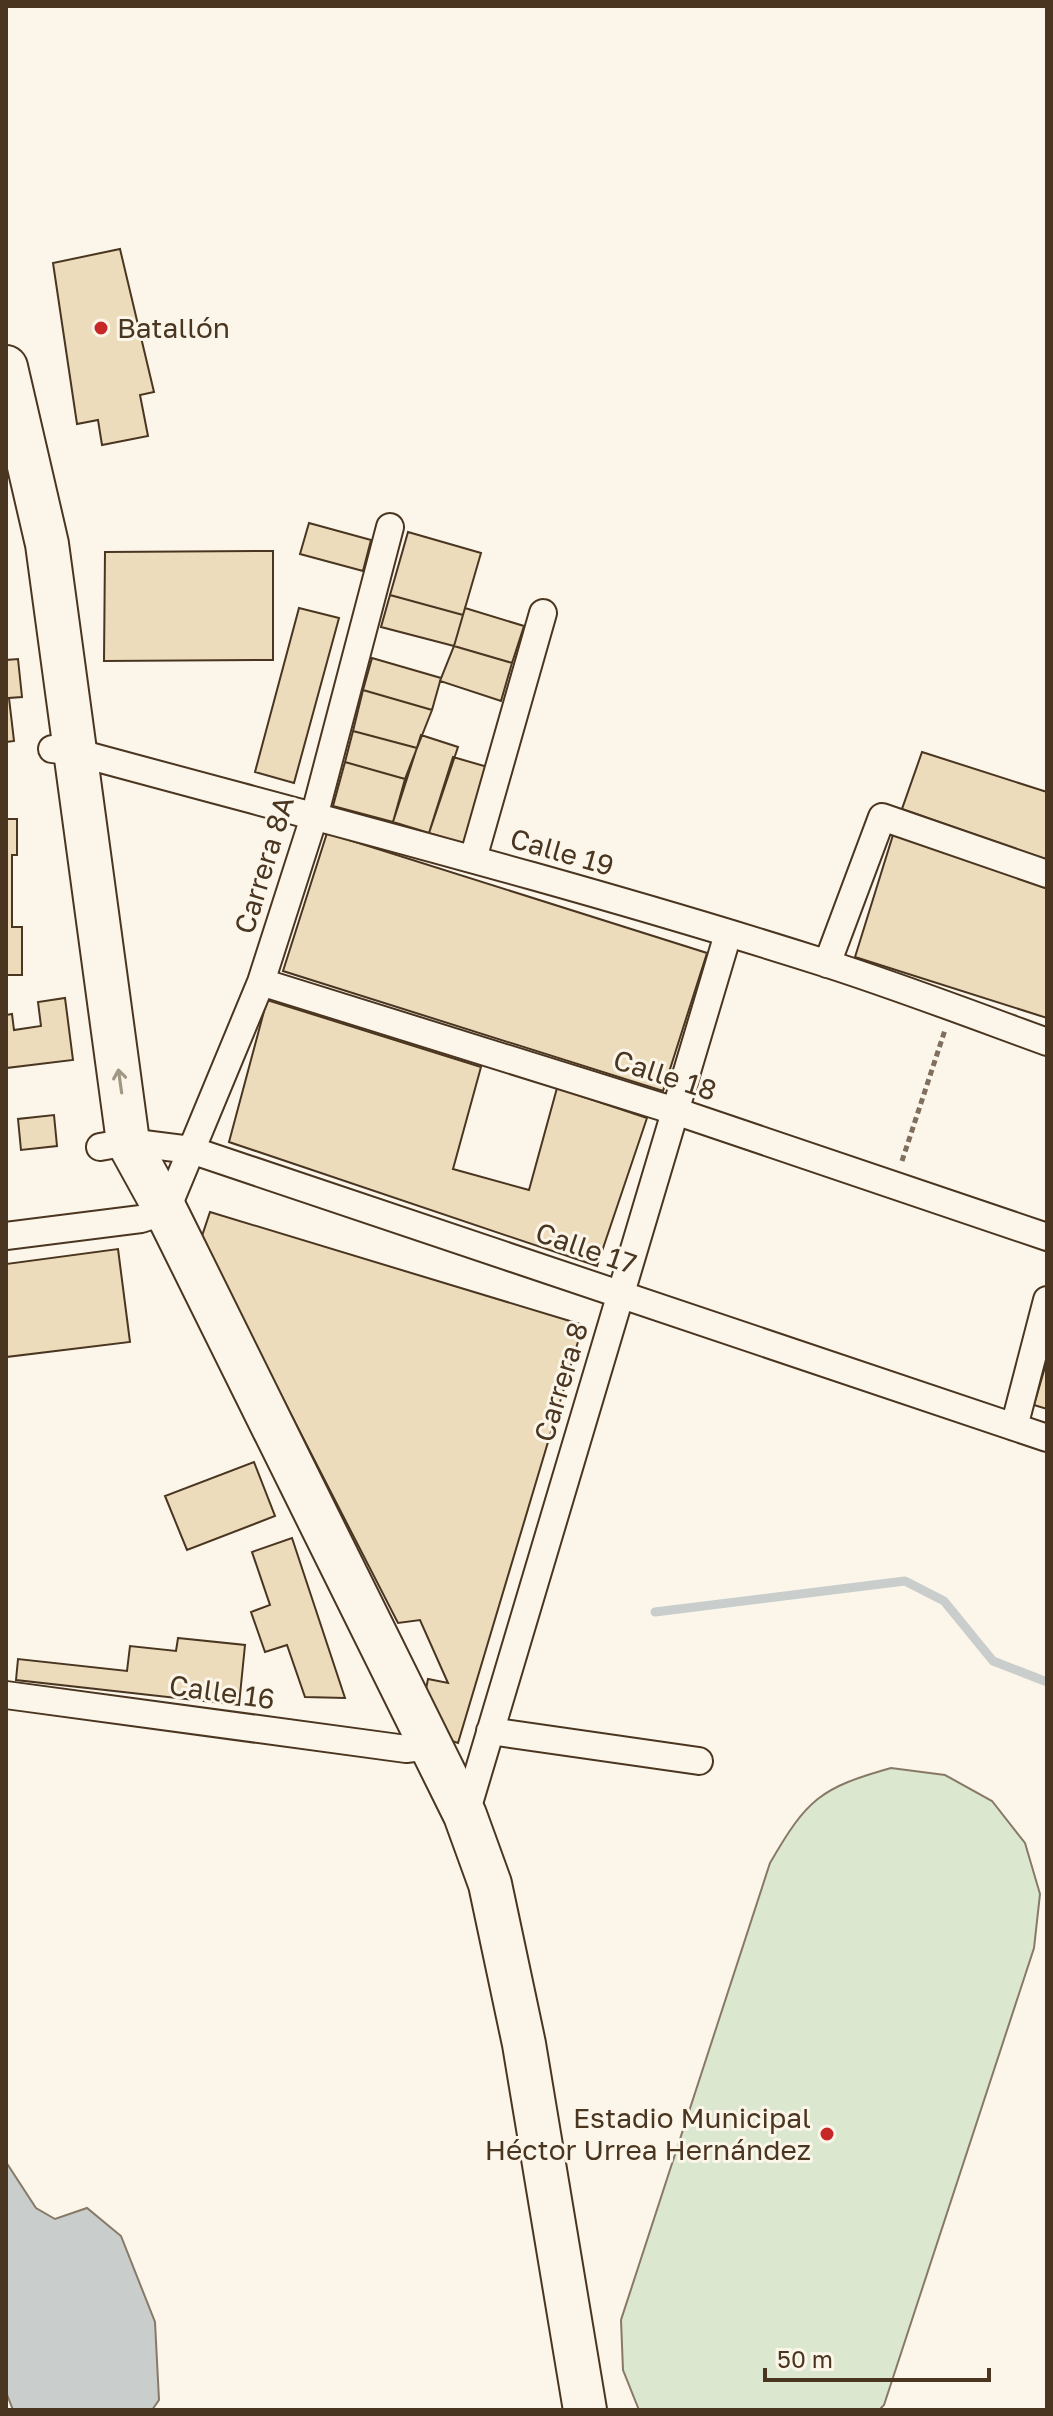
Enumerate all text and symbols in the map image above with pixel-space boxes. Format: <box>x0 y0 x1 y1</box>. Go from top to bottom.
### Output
place label: Batallón <box>117 311 230 344</box>
marker: Batallón <box>92 319 110 337</box>
street label: Carrera 8A <box>227 792 300 938</box>
street label: Calle 19 <box>507 821 618 882</box>
street label: Calle 18 <box>609 1042 721 1107</box>
one-way arrow <box>112 1069 127 1095</box>
street label: Calle 17 <box>532 1215 641 1280</box>
street label: Carrera 8 <box>527 1318 594 1446</box>
street label: Calle 16 <box>167 1668 277 1715</box>
place label: Estadio Municipal Héctor Urrea Hernández <box>485 2101 811 2166</box>
marker: Estadio Municipal Héctor Urrea Hernández <box>818 2125 836 2143</box>
scale bar <box>765 2332 989 2382</box>
text: 50 m <box>777 2344 833 2373</box>

